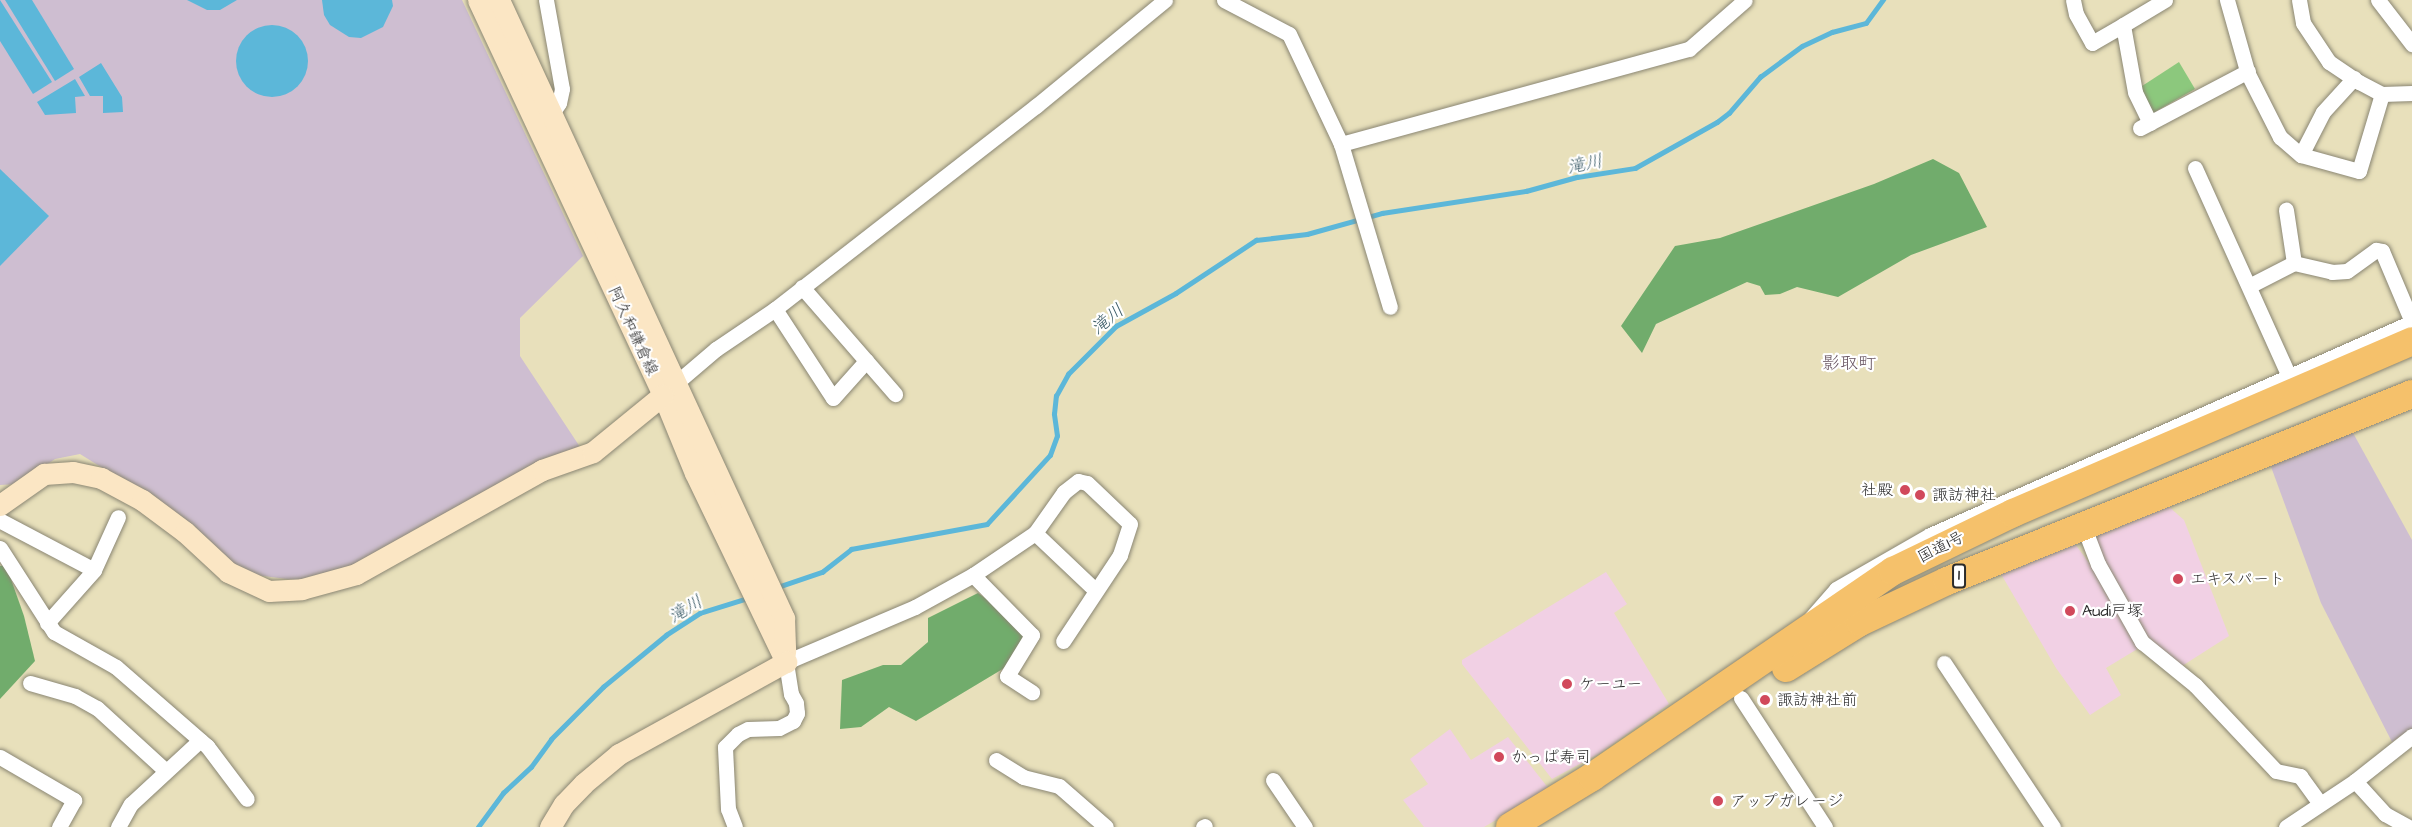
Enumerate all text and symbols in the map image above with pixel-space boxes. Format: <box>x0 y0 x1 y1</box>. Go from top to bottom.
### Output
water label: 滝川 <box>1565 151 1605 179</box>
street label: 阿久和鎌倉線 <box>604 283 662 379</box>
water label: 滝川 <box>1087 300 1129 340</box>
district label: 影取町 <box>1822 353 1876 375</box>
place label: 社殿 <box>1861 480 1893 500</box>
marker: 社殿 <box>1898 483 1912 497</box>
place label: 諏訪神社 <box>1932 485 1996 505</box>
marker: 諏訪神社 <box>1913 488 1927 502</box>
street label: 国道1号 <box>1914 527 1968 567</box>
road number: 1 <box>1952 564 1966 588</box>
place label: エキスパート <box>2190 569 2286 589</box>
marker: エキスパート <box>2171 572 2185 586</box>
water label: 滝川 <box>665 591 707 629</box>
place label: Audi戸塚 <box>2082 601 2143 621</box>
marker: Audi戸塚 <box>2063 604 2077 618</box>
place label: ケーユー <box>1579 674 1642 694</box>
marker: ケーユー <box>1560 677 1574 691</box>
place label: 諏訪神社前 <box>1777 690 1857 710</box>
marker: 諏訪神社前 <box>1758 693 1772 707</box>
place label: かっぱ寿司 <box>1511 747 1591 767</box>
marker: かっぱ寿司 <box>1492 750 1506 764</box>
place label: アップガレージ <box>1730 791 1843 811</box>
marker: アップガレージ <box>1711 794 1725 808</box>

